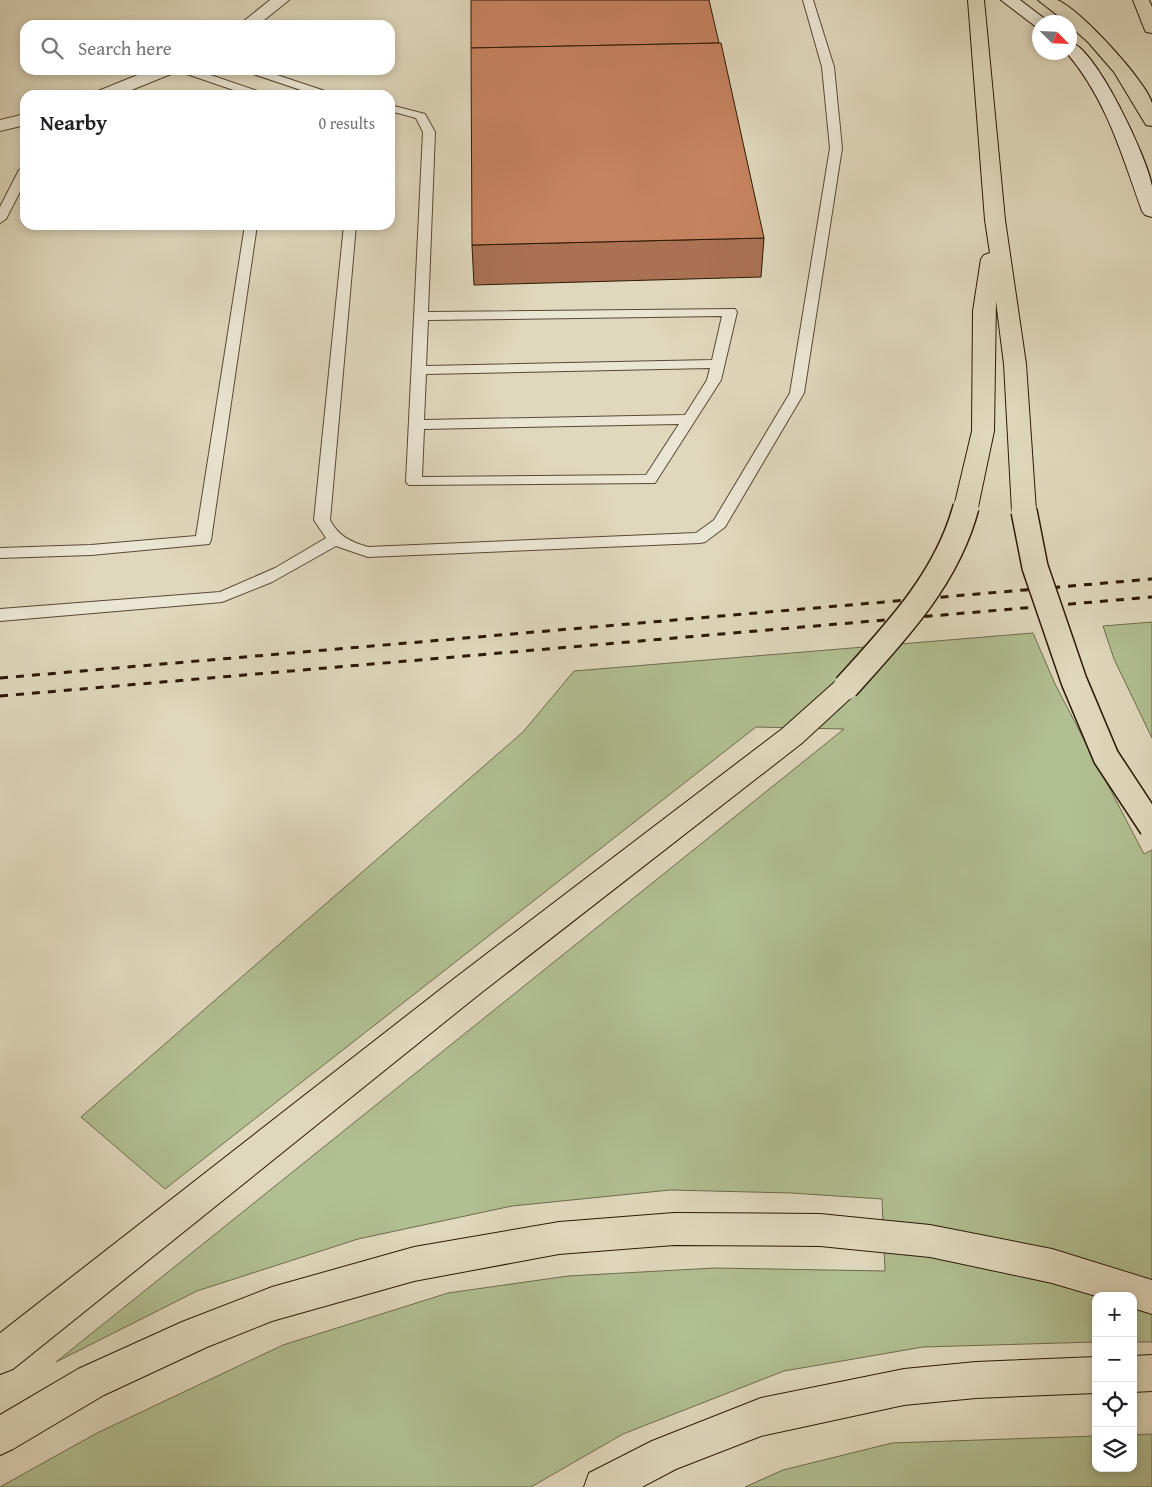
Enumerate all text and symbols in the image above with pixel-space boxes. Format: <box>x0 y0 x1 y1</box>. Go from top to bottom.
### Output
north arrow <box>1032 15 1077 60</box>
search box <box>20 20 395 75</box>
icon: search <box>38 34 66 62</box>
text: Search here <box>78 34 172 62</box>
text: Nearby <box>40 107 107 138</box>
text: 0 results <box>318 111 375 135</box>
map controls <box>1092 1292 1137 1472</box>
button: + <box>1092 1292 1137 1337</box>
button: − <box>1092 1337 1137 1382</box>
button: locate <box>1092 1382 1137 1427</box>
button: layers <box>1092 1427 1137 1472</box>

